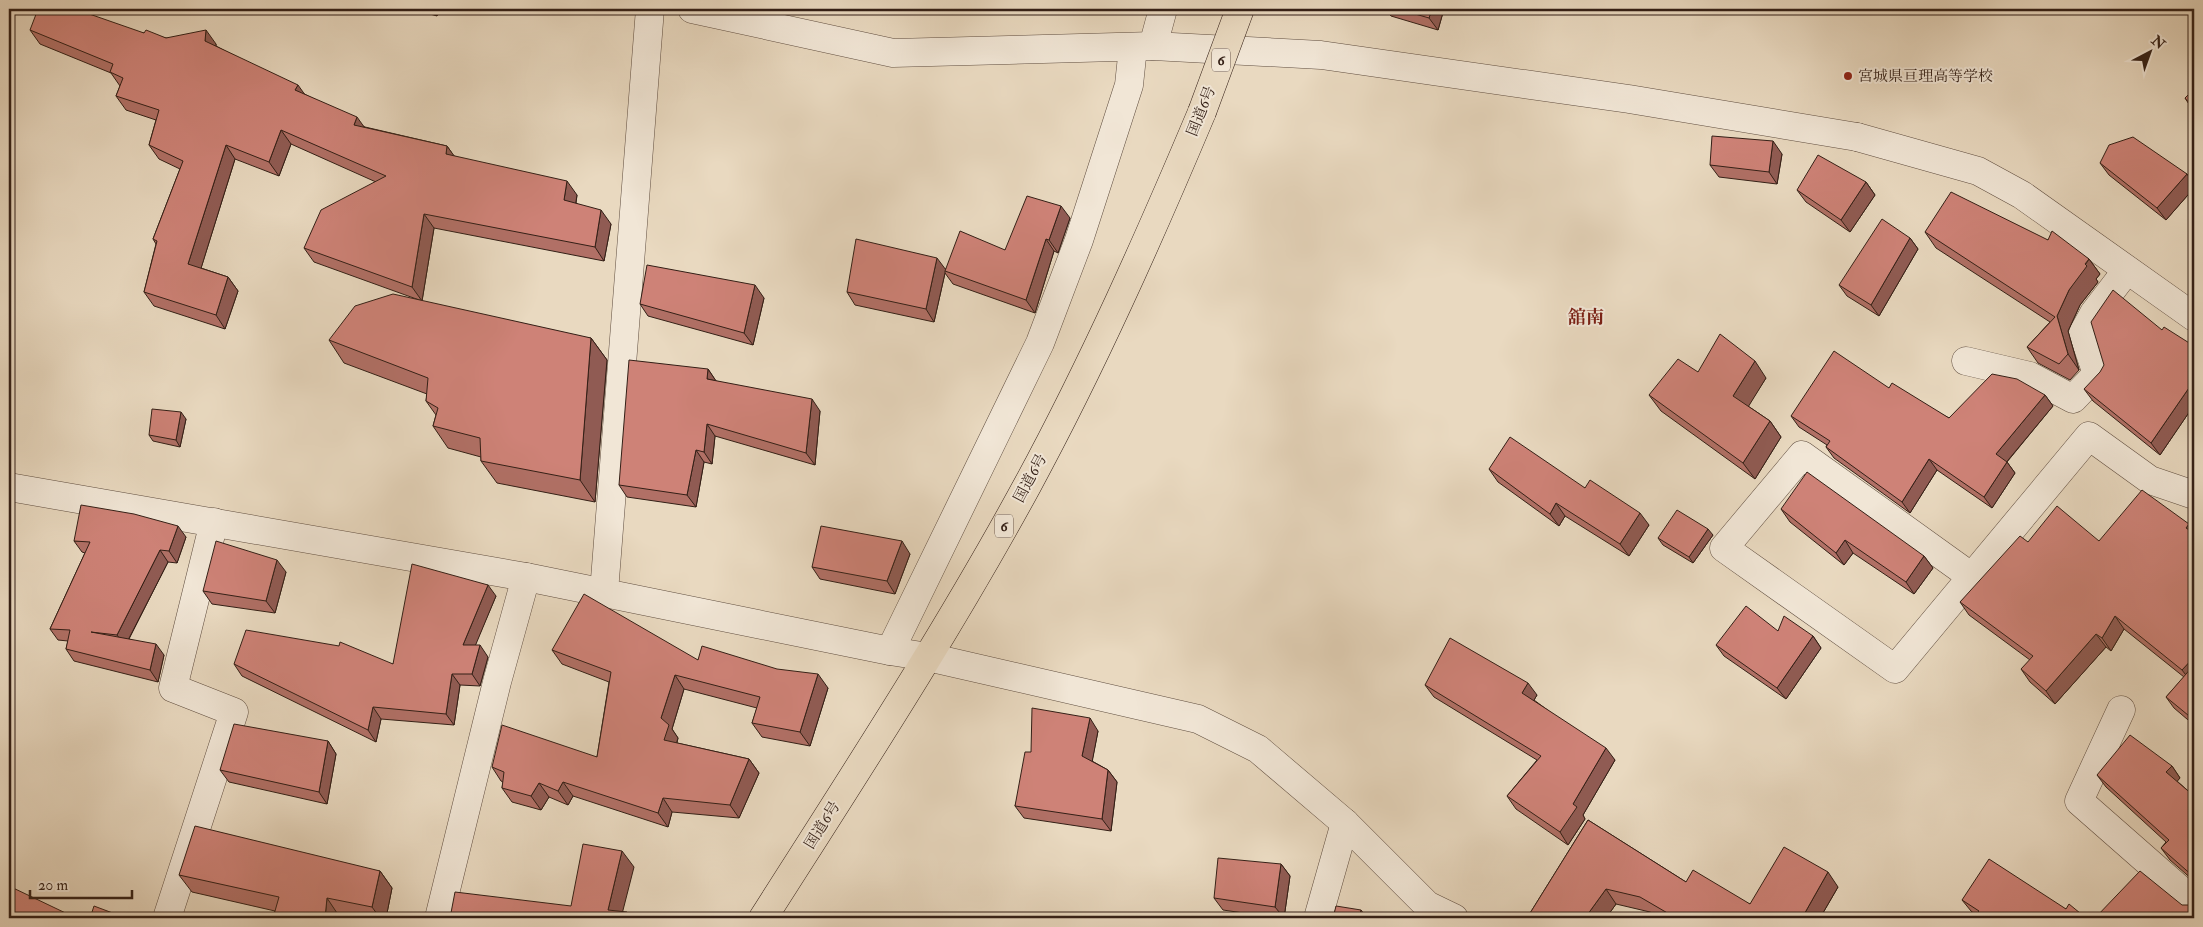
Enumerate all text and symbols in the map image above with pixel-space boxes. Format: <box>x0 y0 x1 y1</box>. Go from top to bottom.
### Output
north arrow <box>2126 28 2176 78</box>
text: N <box>2147 31 2169 53</box>
road number: 6 <box>1212 48 1230 72</box>
place label: 宮城県亘理高等学校 <box>1858 67 1993 86</box>
marker: 宮城県亘理高等学校 <box>1842 70 1854 82</box>
street label: 国道6号 <box>1183 83 1220 139</box>
district label: 舘南 <box>1568 306 1604 329</box>
street label: 国道6号 <box>1010 451 1051 506</box>
road number: 6 <box>995 514 1013 538</box>
street label: 国道6号 <box>800 798 844 853</box>
scale bar <box>30 867 132 899</box>
text: 20 m <box>38 876 68 895</box>

